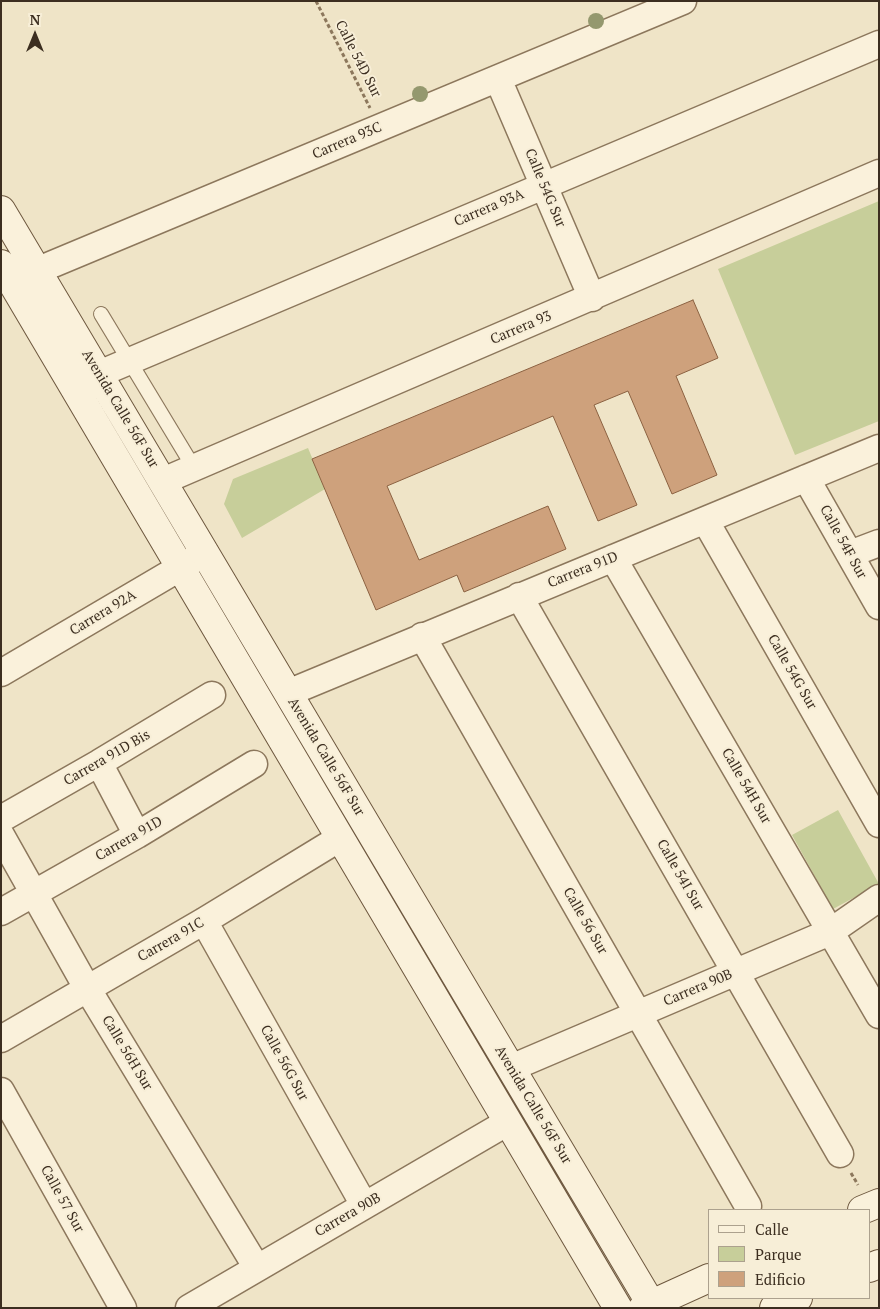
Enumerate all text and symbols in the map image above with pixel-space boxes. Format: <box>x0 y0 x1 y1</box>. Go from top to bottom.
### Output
north arrow <box>10 10 60 60</box>
text: N <box>30 10 40 29</box>
street label: Calle 54D Sur <box>331 18 385 100</box>
street label: Carrera 93C <box>310 119 384 163</box>
street label: Calle 54G Sur <box>521 146 569 230</box>
street label: Carrera 93A <box>452 186 526 230</box>
street label: Carrera 93 <box>488 308 554 348</box>
street label: Avenida Calle 56F Sur <box>78 347 162 471</box>
street label: Calle 54F Sur <box>816 502 870 582</box>
street label: Carrera 91D <box>545 548 621 592</box>
street label: Carrera 92A <box>67 587 139 639</box>
street label: Calle 54G Sur <box>764 631 820 713</box>
street label: Avenida Calle 56F Sur <box>284 695 368 819</box>
street label: Carrera 91D Bis <box>61 727 153 789</box>
street label: Calle 54H Sur <box>718 745 774 827</box>
street label: Carrera 91D <box>93 813 165 865</box>
street label: Calle 54I Sur <box>653 837 707 913</box>
street label: Calle 56 Sur <box>559 885 611 957</box>
street label: Carrera 91C <box>135 914 207 966</box>
street label: Carrera 90B <box>661 966 735 1010</box>
street label: Calle 56H Sur <box>98 1013 156 1093</box>
street label: Calle 56G Sur <box>256 1022 312 1104</box>
street label: Avenida Calle 56F Sur <box>491 1043 575 1167</box>
street label: Calle 57 Sur <box>37 1162 87 1236</box>
street label: Carrera 90B <box>312 1189 384 1241</box>
legend <box>708 1209 870 1299</box>
text: Calle <box>755 1219 789 1239</box>
text: Parque <box>755 1244 802 1264</box>
text: Edificio <box>755 1269 805 1289</box>

